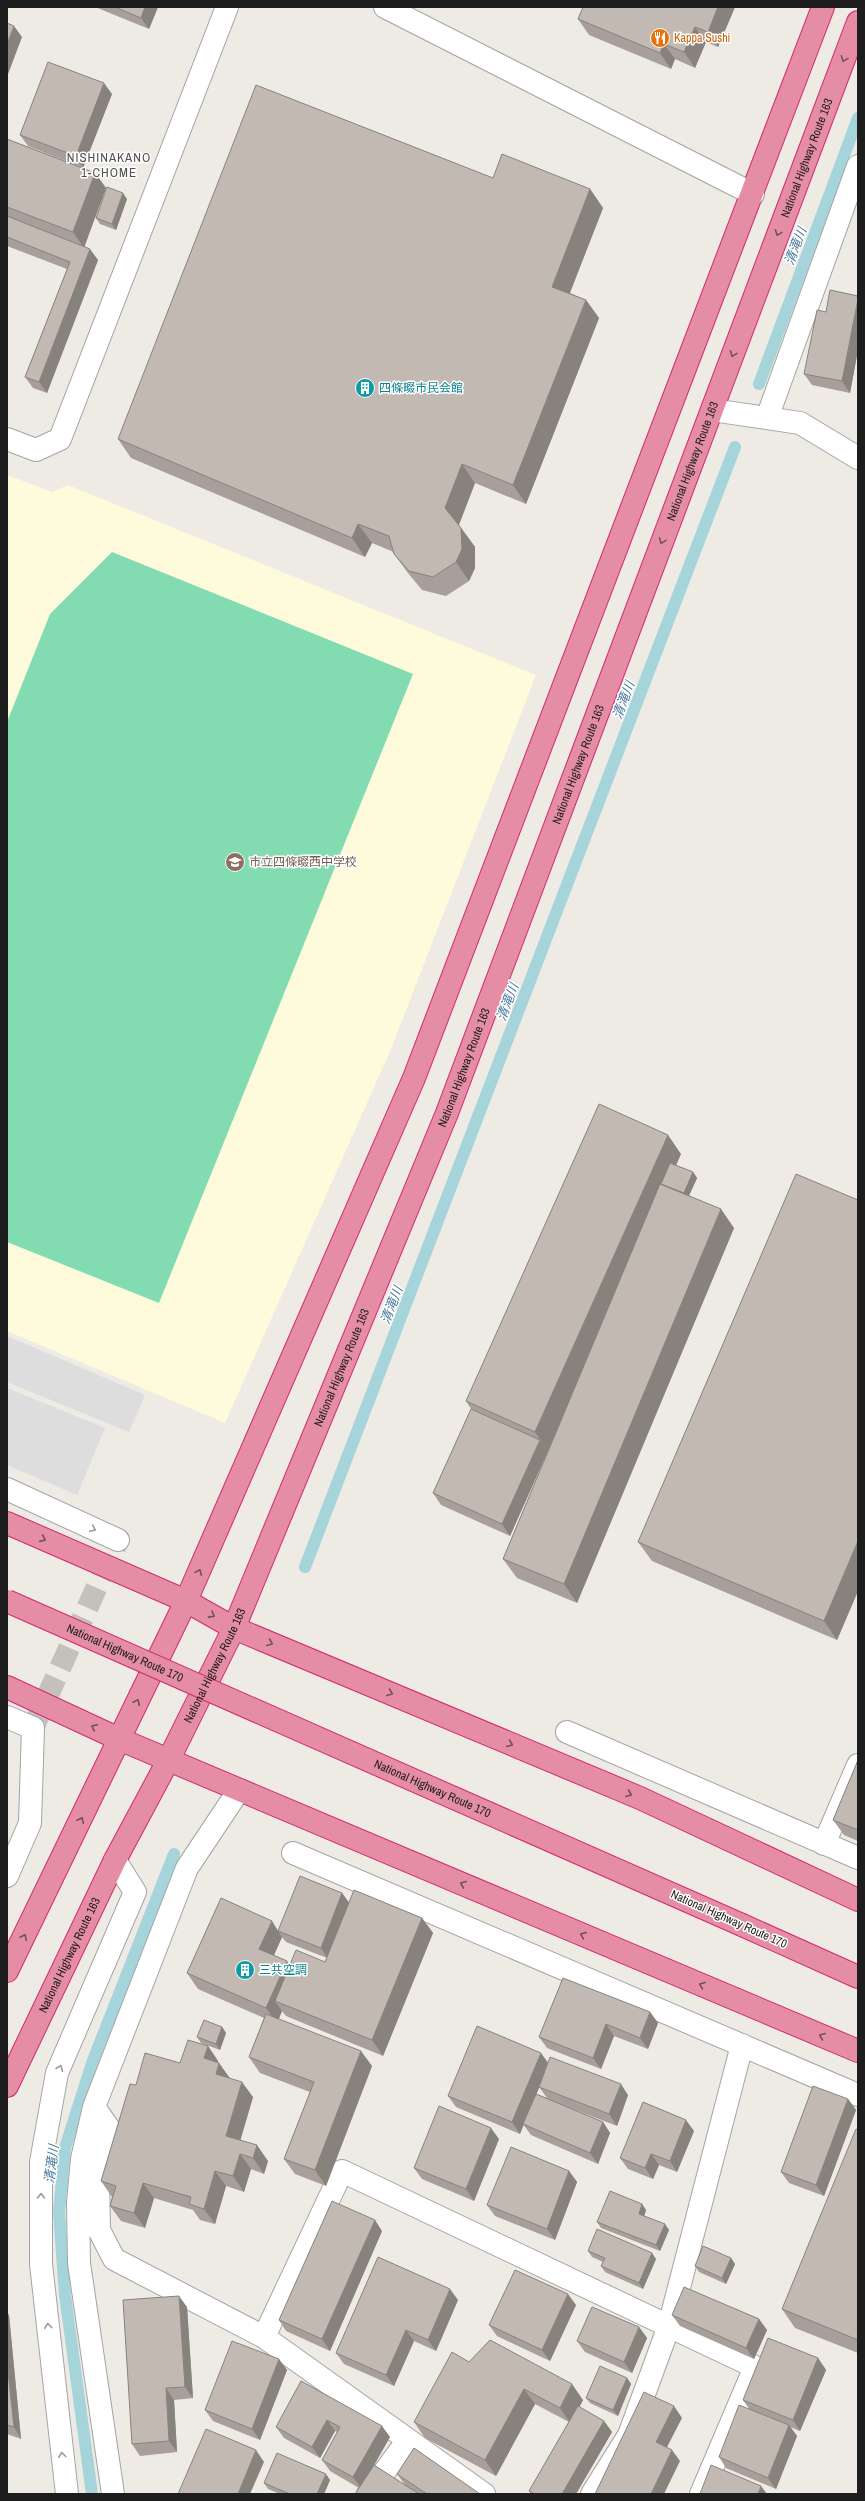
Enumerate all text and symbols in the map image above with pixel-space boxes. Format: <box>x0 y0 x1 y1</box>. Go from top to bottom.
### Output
restaurant icon: Kappa Sushi <box>649 27 671 49</box>
place label: Kappa Sushi <box>674 30 730 46</box>
one-way arrow <box>841 55 849 62</box>
street label: National Highway Route 163 <box>777 96 836 220</box>
district label: NISHINAKANO 1-CHOME <box>67 149 151 181</box>
water label: 清滝川 <box>781 223 811 267</box>
one-way arrow <box>775 229 783 236</box>
one-way arrow <box>729 351 737 358</box>
building icon: 四條畷市民会館 <box>354 377 376 399</box>
place label: 四條畷市民会館 <box>379 380 463 396</box>
street label: National Highway Route 163 <box>663 399 722 523</box>
one-way arrow <box>659 538 667 545</box>
water label: 清滝川 <box>609 677 639 721</box>
street label: National Highway Route 163 <box>549 703 608 826</box>
school or university icon: 市立四條畷西中学校 <box>224 851 246 873</box>
place label: 市立四條畷西中学校 <box>249 854 357 870</box>
water label: 清滝川 <box>493 979 523 1023</box>
street label: National Highway Route 163 <box>434 1006 494 1130</box>
water label: 清滝川 <box>377 1282 407 1326</box>
street label: National Highway Route 163 <box>310 1306 373 1429</box>
one-way arrow <box>89 1524 97 1532</box>
one-way arrow <box>39 1534 46 1542</box>
one-way arrow <box>194 1569 202 1576</box>
street label: National Highway Route 163 <box>180 1606 249 1726</box>
one-way arrow <box>208 1611 215 1618</box>
street label: National Highway Route 170 <box>64 1620 186 1686</box>
one-way arrow <box>266 1638 273 1646</box>
one-way arrow <box>385 1688 393 1696</box>
one-way arrow <box>132 1699 140 1706</box>
one-way arrow <box>91 1724 99 1732</box>
one-way arrow <box>506 1739 513 1747</box>
street label: National Highway Route 170 <box>372 1756 493 1821</box>
one-way arrow <box>625 1789 633 1797</box>
one-way arrow <box>76 1816 84 1824</box>
one-way arrow <box>459 1881 466 1889</box>
street label: National Highway Route 170 <box>668 1886 790 1952</box>
street label: National Highway Route 163 <box>35 1895 104 2016</box>
one-way arrow <box>579 1931 586 1939</box>
one-way arrow <box>19 1933 27 1941</box>
building icon: 三共空調 <box>234 1959 256 1981</box>
place label: 三共空調 <box>259 1962 307 1978</box>
one-way arrow <box>699 1982 706 1990</box>
one-way arrow <box>819 2033 826 2041</box>
one-way arrow <box>55 2065 63 2072</box>
water label: 清滝川 <box>41 2142 63 2184</box>
one-way arrow <box>37 2193 45 2199</box>
one-way arrow <box>43 2323 52 2329</box>
one-way arrow <box>58 2452 67 2458</box>

